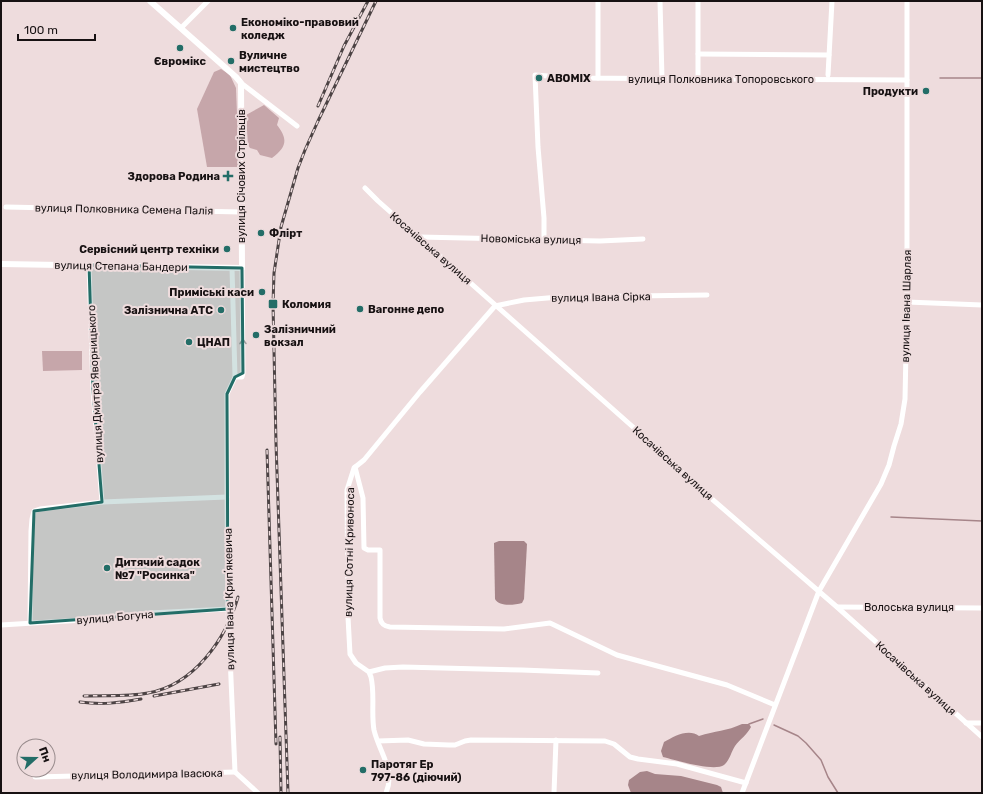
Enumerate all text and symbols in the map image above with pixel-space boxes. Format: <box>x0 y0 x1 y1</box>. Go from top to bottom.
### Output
scale bar <box>18 16 95 42</box>
place label: Економіко-правовий коледж <box>241 16 359 42</box>
text: 100 m <box>24 23 58 37</box>
marker: Економіко-правовий коледж <box>228 23 238 33</box>
marker: Євромікс <box>175 43 185 53</box>
place label: Вуличне мистецтво <box>239 49 300 75</box>
place label: Євромікс <box>154 55 206 68</box>
marker: Вуличне мистецтво <box>226 56 236 66</box>
place label: ABOMIX <box>547 72 591 85</box>
marker: ABOMIX <box>534 73 544 83</box>
street label: вулиця Полковника Топоровського <box>628 73 814 86</box>
place label: Продукти <box>863 85 918 98</box>
marker: Продукти <box>921 86 931 96</box>
street label: вулиця Січових Стрільців <box>235 109 248 243</box>
place label: Здорова Родина <box>128 170 220 183</box>
marker: Здорова Родина <box>223 171 233 181</box>
street label: вулиця Полковника Семена Палія <box>35 201 213 218</box>
street label: Косачівська вулиця <box>387 209 474 287</box>
place label: Флірт <box>269 227 302 240</box>
marker: Флірт <box>256 228 266 238</box>
street label: Новоміська вулиця <box>480 232 581 247</box>
place label: Сервісний центр техніки <box>79 243 219 256</box>
marker: Сервісний центр техніки <box>222 244 232 254</box>
street label: вулиця Івана Шарлая <box>899 250 914 362</box>
street label: вулиця Степана Бандери <box>54 259 188 274</box>
place label: Приміські каси <box>169 286 254 299</box>
marker: Приміські каси <box>257 287 267 297</box>
street label: вулиця Івана Сірка <box>551 290 651 305</box>
marker: Коломия <box>267 298 279 310</box>
place label: Коломия <box>282 298 331 311</box>
place label: Вагонне депо <box>368 303 445 316</box>
place label: Залізнична АТС <box>124 304 213 317</box>
marker: Вагонне депо <box>355 304 365 314</box>
street label: вулиця Дмитра Яворницького <box>85 305 106 463</box>
marker: Залізнична АТС <box>216 305 226 315</box>
place label: Залізничний вокзал <box>264 323 336 349</box>
marker: Залізничний вокзал <box>251 330 261 340</box>
place label: ЦНАП <box>197 336 230 349</box>
marker: ЦНАП <box>184 337 194 347</box>
one-way arrow <box>239 339 247 352</box>
street label: Косачівська вулиця <box>630 424 716 503</box>
street label: вулиця Сотні Кривоноса <box>342 487 357 617</box>
street label: вулиця Івана Крипʼякевича <box>222 528 237 670</box>
place label: Дитячий садок №7 "Росинка" <box>115 556 200 582</box>
marker: Дитячий садок №7 "Росинка" <box>102 563 112 573</box>
street label: Волоська вулиця <box>864 601 954 614</box>
street label: вулиця Богуна <box>76 608 154 627</box>
street label: Косачівська вулиця <box>873 639 959 718</box>
north arrow <box>16 738 56 778</box>
text: Пн <box>36 745 54 764</box>
place label: Паротяг Ер 797-86 (діючий) <box>371 758 461 784</box>
marker: Паротяг Ер 797-86 (діючий) <box>358 765 368 775</box>
street label: вулиця Володимира Івасюка <box>71 767 223 782</box>

